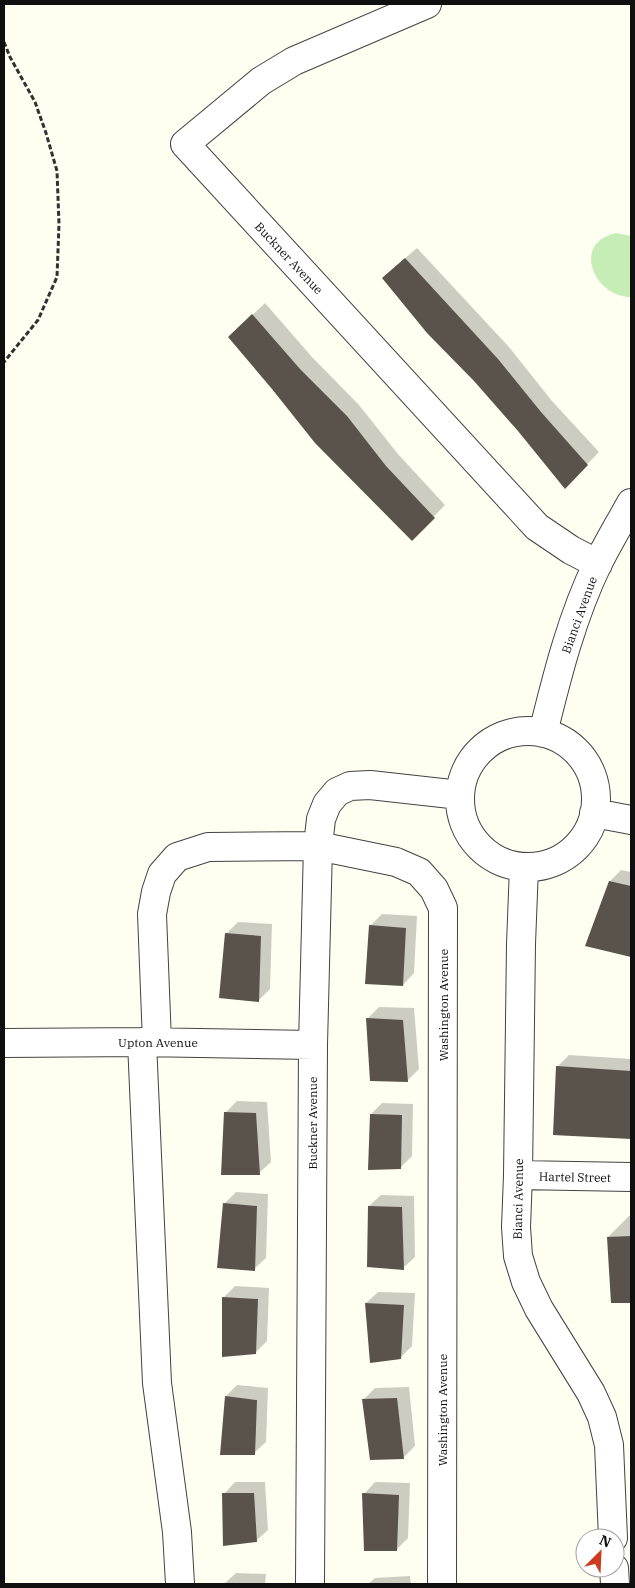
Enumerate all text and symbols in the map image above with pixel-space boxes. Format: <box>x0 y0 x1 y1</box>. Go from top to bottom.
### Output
street label: Buckner Avenue <box>252 219 326 297</box>
street label: Bianci Avenue <box>558 574 600 656</box>
street label: Washington Avenue <box>436 949 451 1061</box>
street label: Upton Avenue <box>118 1035 198 1050</box>
street label: Buckner Avenue <box>305 1077 320 1169</box>
street label: Bianci Avenue <box>510 1158 526 1240</box>
street label: Hartel Street <box>539 1169 611 1185</box>
street label: Washington Avenue <box>435 1354 450 1466</box>
north arrow <box>575 1528 625 1578</box>
text: N <box>597 1531 614 1552</box>

